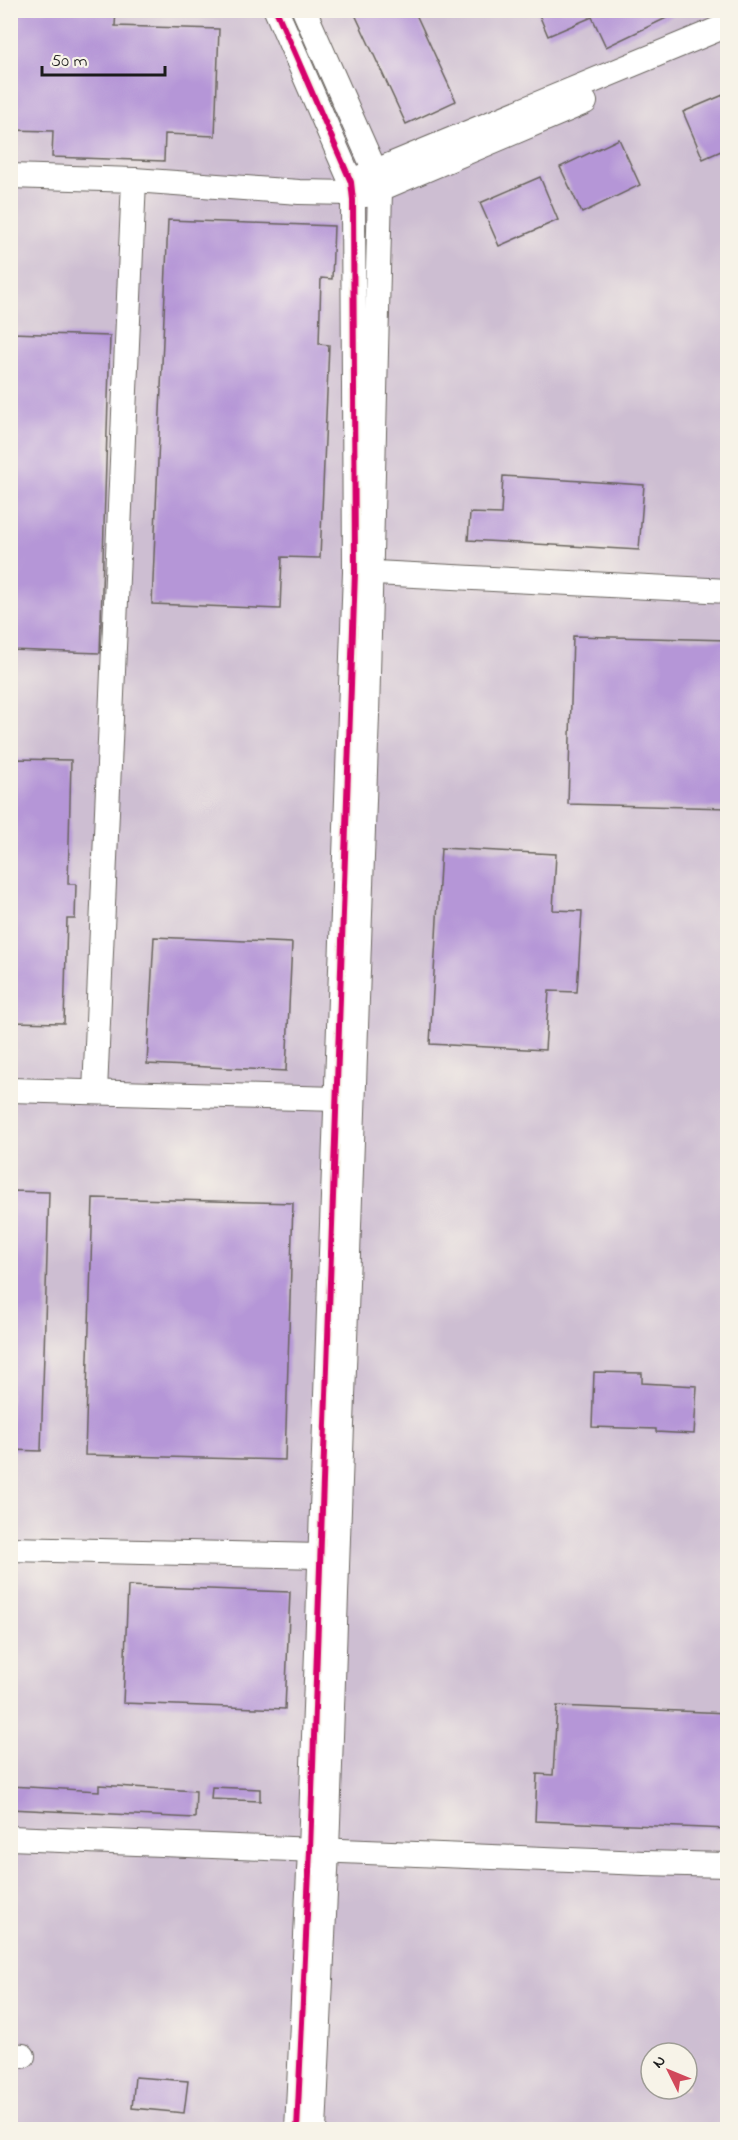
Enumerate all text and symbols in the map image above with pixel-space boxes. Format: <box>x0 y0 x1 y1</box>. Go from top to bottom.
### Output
scale bar <box>42 39 165 77</box>
text: 50 m <box>51 49 88 75</box>
north arrow <box>639 2041 699 2101</box>
text: N <box>647 2050 672 2074</box>

